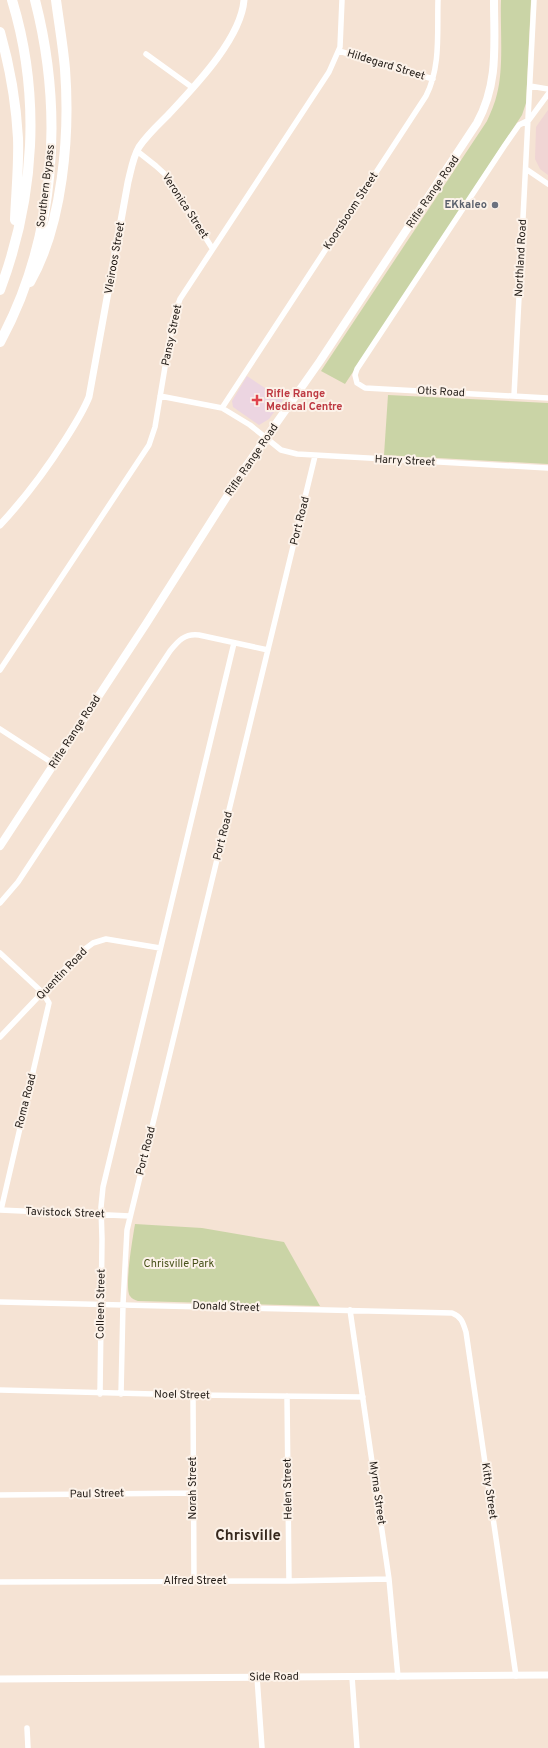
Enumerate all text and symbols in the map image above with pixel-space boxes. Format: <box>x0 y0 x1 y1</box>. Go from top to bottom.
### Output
street label: Hildegard Street <box>345 46 427 84</box>
street label: Southern Bypass <box>34 144 58 228</box>
street label: Rifle Range Road <box>403 153 463 231</box>
street label: Koorsboom Street <box>321 170 381 252</box>
street label: Veronica Street <box>159 171 211 241</box>
place label: EKkaleo <box>445 198 487 212</box>
marker: EKkaleo <box>490 200 500 210</box>
street label: Northland Road <box>512 219 530 297</box>
street label: Vleiroos Street <box>102 221 128 295</box>
street label: Pansy Street <box>159 303 185 367</box>
street label: Otis Road <box>417 384 465 400</box>
place label: Rifle Range Medical Centre <box>266 387 342 414</box>
marker: Rifle Range Medical Centre <box>251 394 263 406</box>
street label: Rifle Range Road <box>222 421 282 499</box>
street label: Harry Street <box>374 452 436 470</box>
street label: Port Road <box>287 495 313 547</box>
street label: Rifle Range Road <box>46 693 104 771</box>
street label: Port Road <box>210 810 236 862</box>
street label: Quentin Road <box>34 945 90 1003</box>
street label: Roma Road <box>12 1072 40 1130</box>
street label: Port Road <box>133 1125 159 1177</box>
street label: Tavistock Street <box>25 1205 105 1221</box>
park label: Chrisville Park <box>144 1257 215 1271</box>
street label: Colleen Street <box>93 1269 109 1339</box>
street label: Donald Street <box>192 1299 260 1315</box>
street label: Noel Street <box>154 1388 210 1402</box>
street label: Norah Street <box>186 1457 200 1519</box>
street label: Helen Street <box>280 1458 296 1520</box>
street label: Myrna Street <box>366 1460 388 1526</box>
street label: Kitty Street <box>478 1462 500 1520</box>
street label: Paul Street <box>70 1487 124 1501</box>
district label: Chrisville <box>215 1527 281 1546</box>
street label: Alfred Street <box>163 1574 227 1588</box>
street label: Side Road <box>249 1670 299 1684</box>

